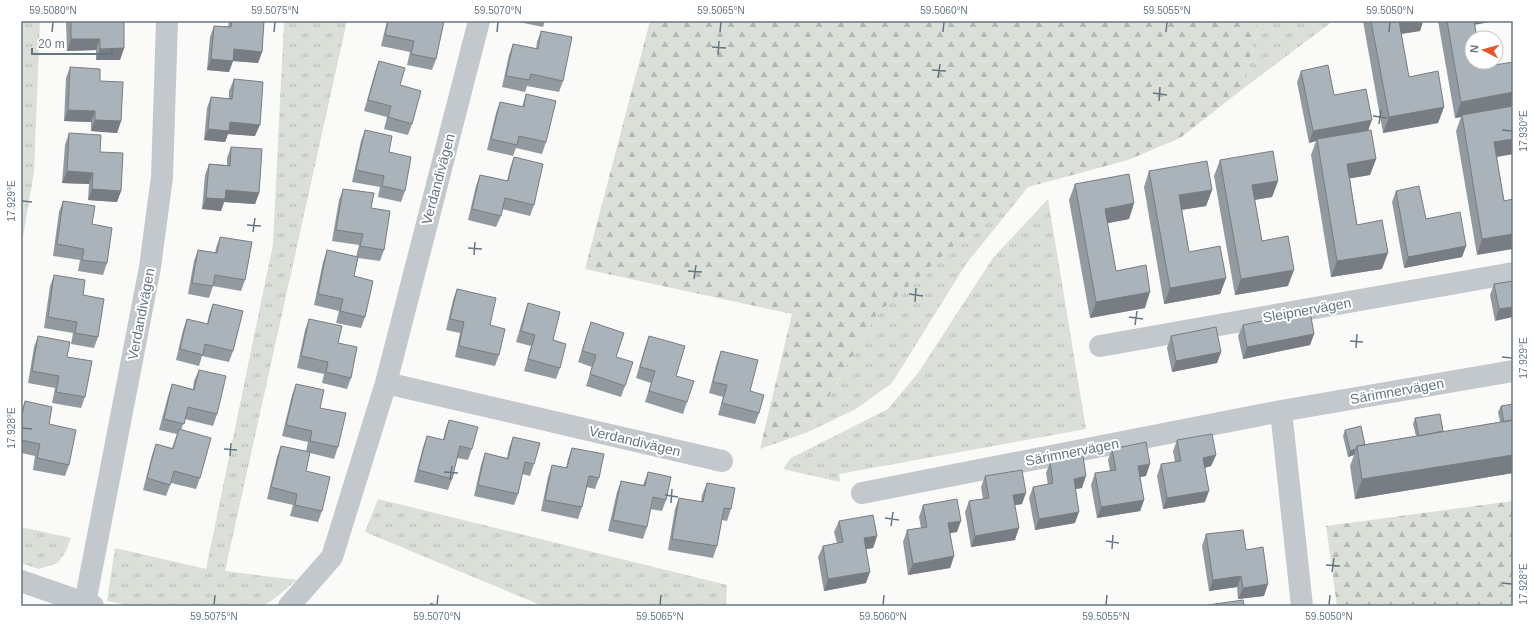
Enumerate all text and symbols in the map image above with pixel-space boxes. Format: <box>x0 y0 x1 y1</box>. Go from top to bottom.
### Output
text: 59.5080°N <box>29 5 77 16</box>
text: 59.5075°N <box>251 5 299 16</box>
text: 59.5070°N <box>474 5 522 16</box>
text: 59.5065°N <box>697 5 745 16</box>
text: 59.5060°N <box>920 5 968 16</box>
text: 59.5055°N <box>1143 5 1191 16</box>
text: 59.5050°N <box>1366 5 1414 16</box>
scale bar <box>32 30 112 56</box>
north arrow <box>1464 30 1504 70</box>
text: 20 m <box>38 37 65 51</box>
text: N <box>1468 44 1480 54</box>
text: 17.930°E <box>1518 110 1529 152</box>
street label: Verdandivägen <box>418 132 458 226</box>
text: 17.929°E <box>6 180 17 222</box>
street label: Verdandivägen <box>124 267 158 361</box>
street label: Sleipnervägen <box>1262 294 1352 326</box>
text: 17.929°E <box>1518 337 1529 379</box>
street label: Särimnervägen <box>1349 375 1445 407</box>
text: 17.928°E <box>6 407 17 449</box>
street label: Verdandivägen <box>588 423 682 459</box>
street label: Särimnervägen <box>1024 435 1120 469</box>
text: 17.928°E <box>1518 563 1529 605</box>
text: 59.5075°N <box>190 611 238 622</box>
text: 59.5070°N <box>413 611 461 622</box>
text: 59.5065°N <box>636 611 684 622</box>
text: 59.5060°N <box>859 611 907 622</box>
text: 59.5055°N <box>1082 611 1130 622</box>
text: 59.5050°N <box>1305 611 1353 622</box>

